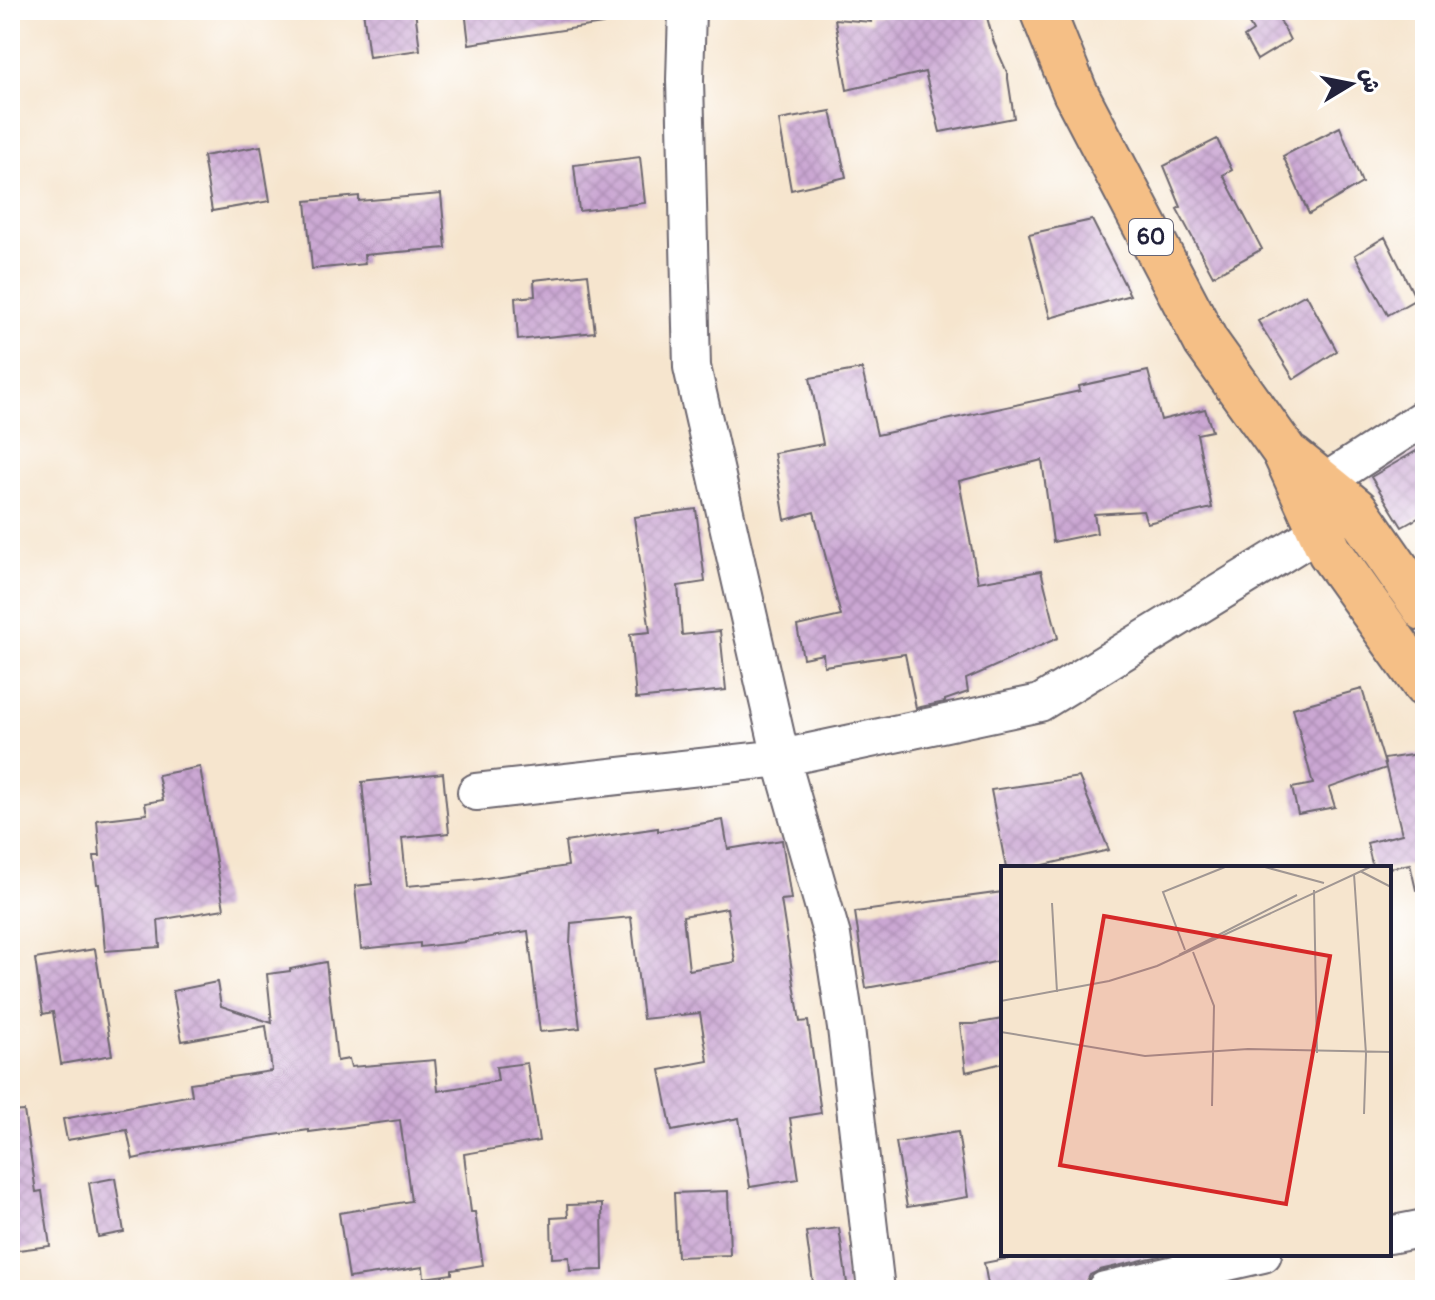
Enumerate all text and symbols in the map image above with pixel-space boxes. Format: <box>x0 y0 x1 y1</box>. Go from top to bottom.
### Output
north arrow <box>1311 44 1391 124</box>
text: ش <box>1354 66 1386 95</box>
road number: 60 <box>1129 219 1173 255</box>
inset map <box>1001 866 1391 1256</box>

